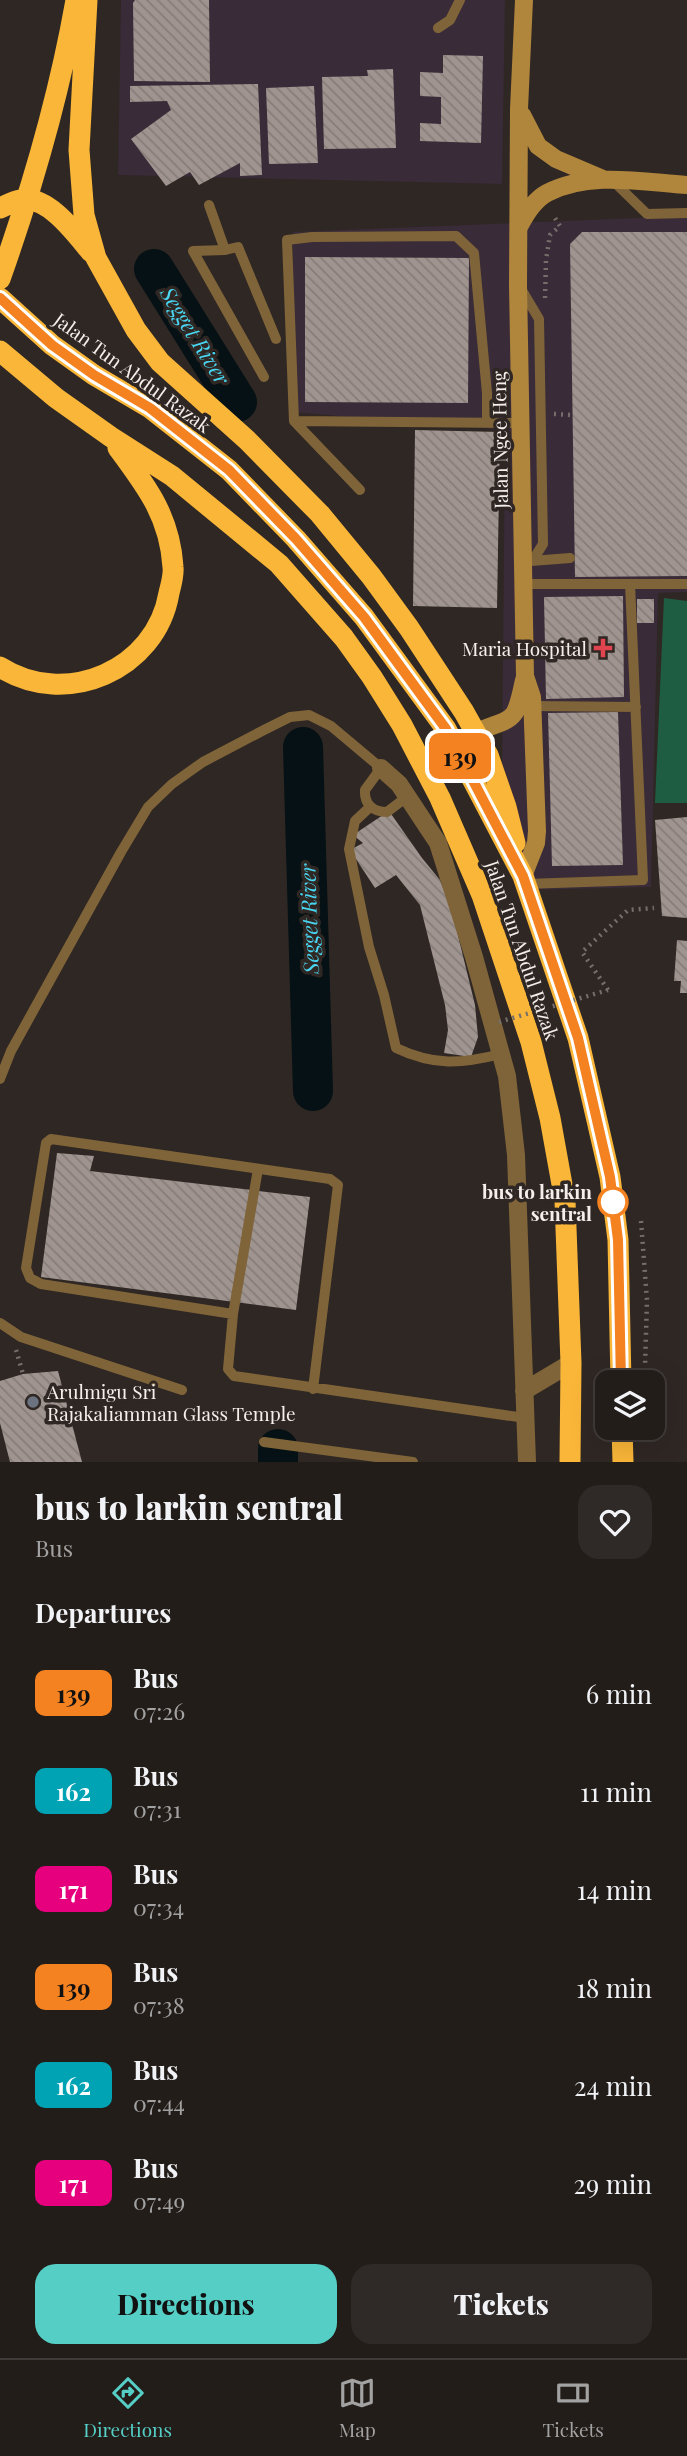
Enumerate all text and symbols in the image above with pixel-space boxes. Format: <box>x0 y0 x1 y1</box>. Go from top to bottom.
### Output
water label: Segget River <box>154 280 238 390</box>
street label: Jalan Tun Abdul Razak <box>48 306 217 438</box>
street label: Jalan Ngee Heng <box>485 371 513 510</box>
place label: Maria Hospital <box>462 635 588 661</box>
marker: Maria Hospital <box>593 638 613 658</box>
line badge: 139 <box>420 733 500 779</box>
text: 139 <box>443 740 477 772</box>
street label: Jalan Tun Abdul Razak <box>480 856 566 1044</box>
water label: Segget River <box>292 862 324 976</box>
place label: bus to larkin sentral <box>482 1178 592 1226</box>
marker: bus to larkin sentral <box>598 1187 628 1217</box>
map controls <box>595 1370 665 1440</box>
button: layers <box>595 1370 665 1440</box>
place label: Arulmigu Sri Rajakaliamman Glass Temple <box>46 1378 296 1426</box>
marker: Arulmigu Sri Rajakaliamman Glass Temple <box>25 1394 41 1410</box>
text: bus to larkin sentral <box>35 1484 343 1528</box>
button: heart <box>578 1485 652 1559</box>
text: Bus <box>35 1532 73 1563</box>
text: Departures <box>35 1595 171 1630</box>
text: Bus <box>133 1660 178 1695</box>
text: 6 min <box>586 1676 652 1711</box>
text: 139 <box>56 1677 91 1709</box>
text: 07:26 <box>133 1695 185 1726</box>
text: Bus <box>133 1758 178 1793</box>
text: 11 min <box>580 1774 652 1809</box>
text: 162 <box>56 1775 91 1807</box>
text: 07:31 <box>133 1793 181 1824</box>
text: Bus <box>133 1856 178 1891</box>
text: 14 min <box>577 1872 652 1907</box>
text: 171 <box>59 1873 88 1905</box>
text: 07:34 <box>133 1891 184 1922</box>
text: Bus <box>133 1954 178 1989</box>
text: 18 min <box>576 1970 652 2005</box>
text: 139 <box>56 1971 91 2003</box>
text: 07:38 <box>133 1989 185 2020</box>
text: Bus <box>133 2052 178 2087</box>
text: 24 min <box>574 2068 652 2103</box>
text: 162 <box>56 2069 91 2101</box>
text: 07:44 <box>133 2087 185 2118</box>
text: Bus <box>133 2150 178 2185</box>
text: 29 min <box>574 2166 652 2201</box>
text: 171 <box>59 2167 88 2199</box>
text: 07:49 <box>133 2185 185 2216</box>
button: Directions <box>35 2264 337 2344</box>
button: Tickets <box>351 2264 652 2344</box>
tab: Directions <box>83 2374 172 2442</box>
tab: Map <box>338 2374 376 2442</box>
tab: Tickets <box>542 2374 604 2442</box>

